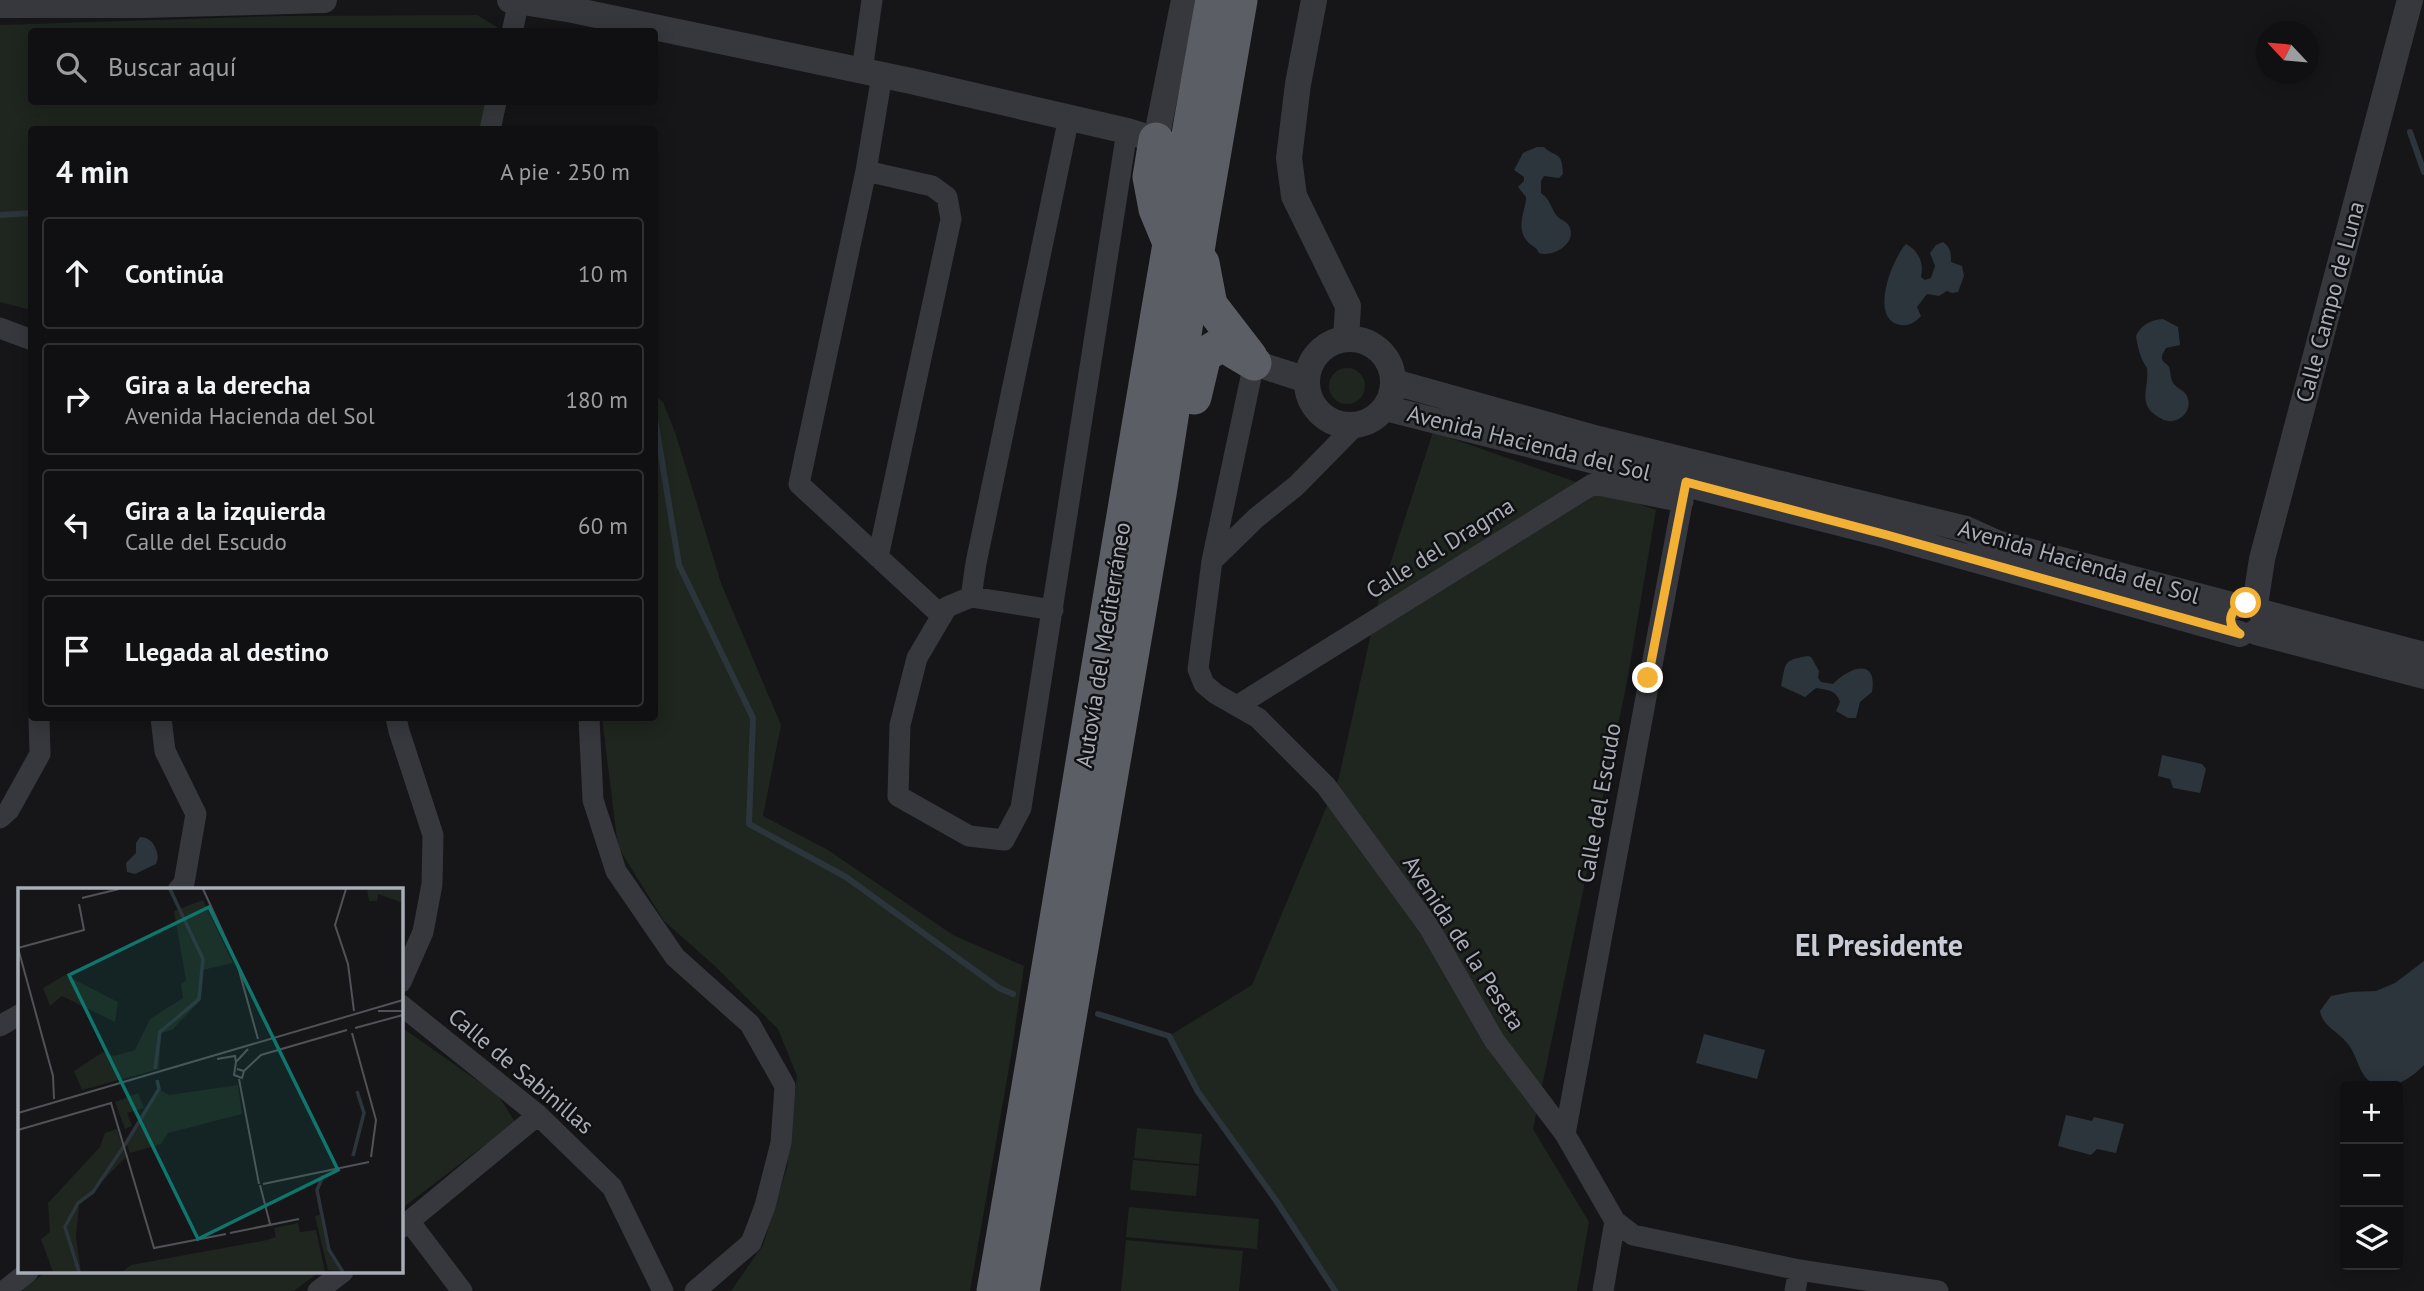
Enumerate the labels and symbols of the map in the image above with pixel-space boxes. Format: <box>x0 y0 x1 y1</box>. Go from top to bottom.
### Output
north arrow <box>2256 21 2319 84</box>
street label: Calle Campo de Luna <box>2289 198 2370 406</box>
street label: Avenida Hacienda del Sol <box>1405 398 1654 487</box>
street label: Calle del Dragma <box>1360 490 1519 605</box>
street label: Avenida Hacienda del Sol <box>1955 513 2203 610</box>
street label: Autovía del Mediterráneo <box>1069 520 1136 770</box>
route start <box>2230 587 2261 618</box>
route end <box>1632 662 1663 693</box>
street label: Calle del Escudo <box>1570 721 1627 885</box>
street label: Avenida de la Peseta <box>1397 850 1532 1036</box>
inset map <box>18 888 402 1274</box>
district label: El Presidente <box>1795 925 1963 964</box>
street label: Calle de Sabinillas <box>443 1001 600 1140</box>

